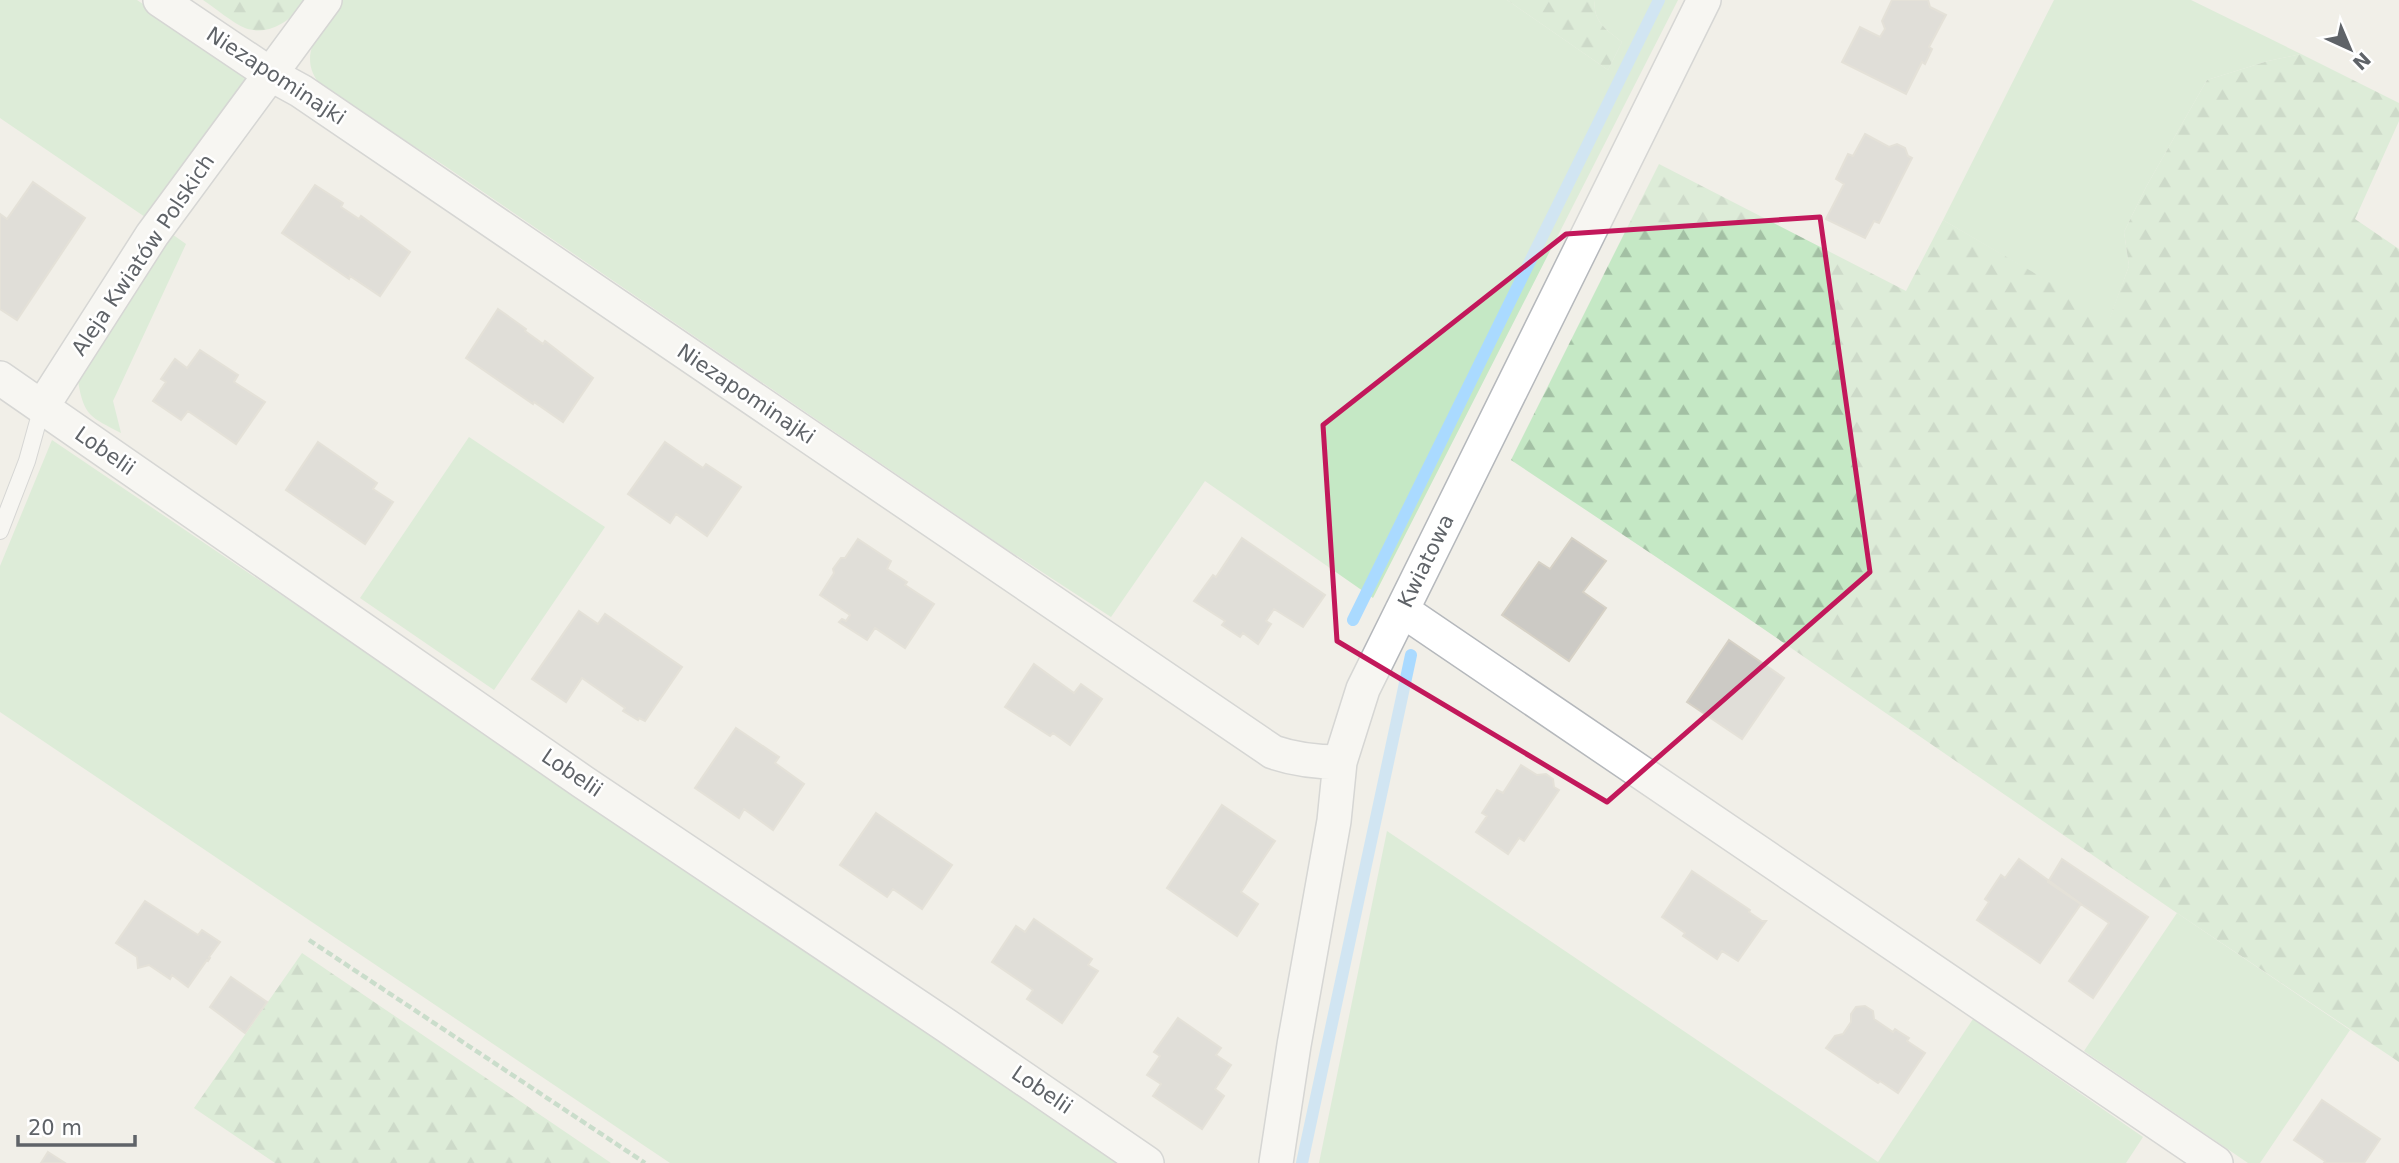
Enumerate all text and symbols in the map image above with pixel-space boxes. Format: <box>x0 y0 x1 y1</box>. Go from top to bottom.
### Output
north arrow <box>2315 14 2385 84</box>
street label: Niezapominajki <box>202 22 350 130</box>
text: N <box>2348 48 2375 75</box>
street label: Aleja Kwiatów Polskich <box>67 150 219 360</box>
street label: Niezapominajki <box>673 339 819 449</box>
street label: Lobelii <box>70 422 140 480</box>
street label: Kwiatowa <box>1393 510 1459 612</box>
street label: Lobelii <box>537 744 607 802</box>
street label: Lobelii <box>1007 1061 1077 1119</box>
scale bar <box>18 1104 135 1148</box>
text: 20 m <box>28 1116 82 1140</box>

